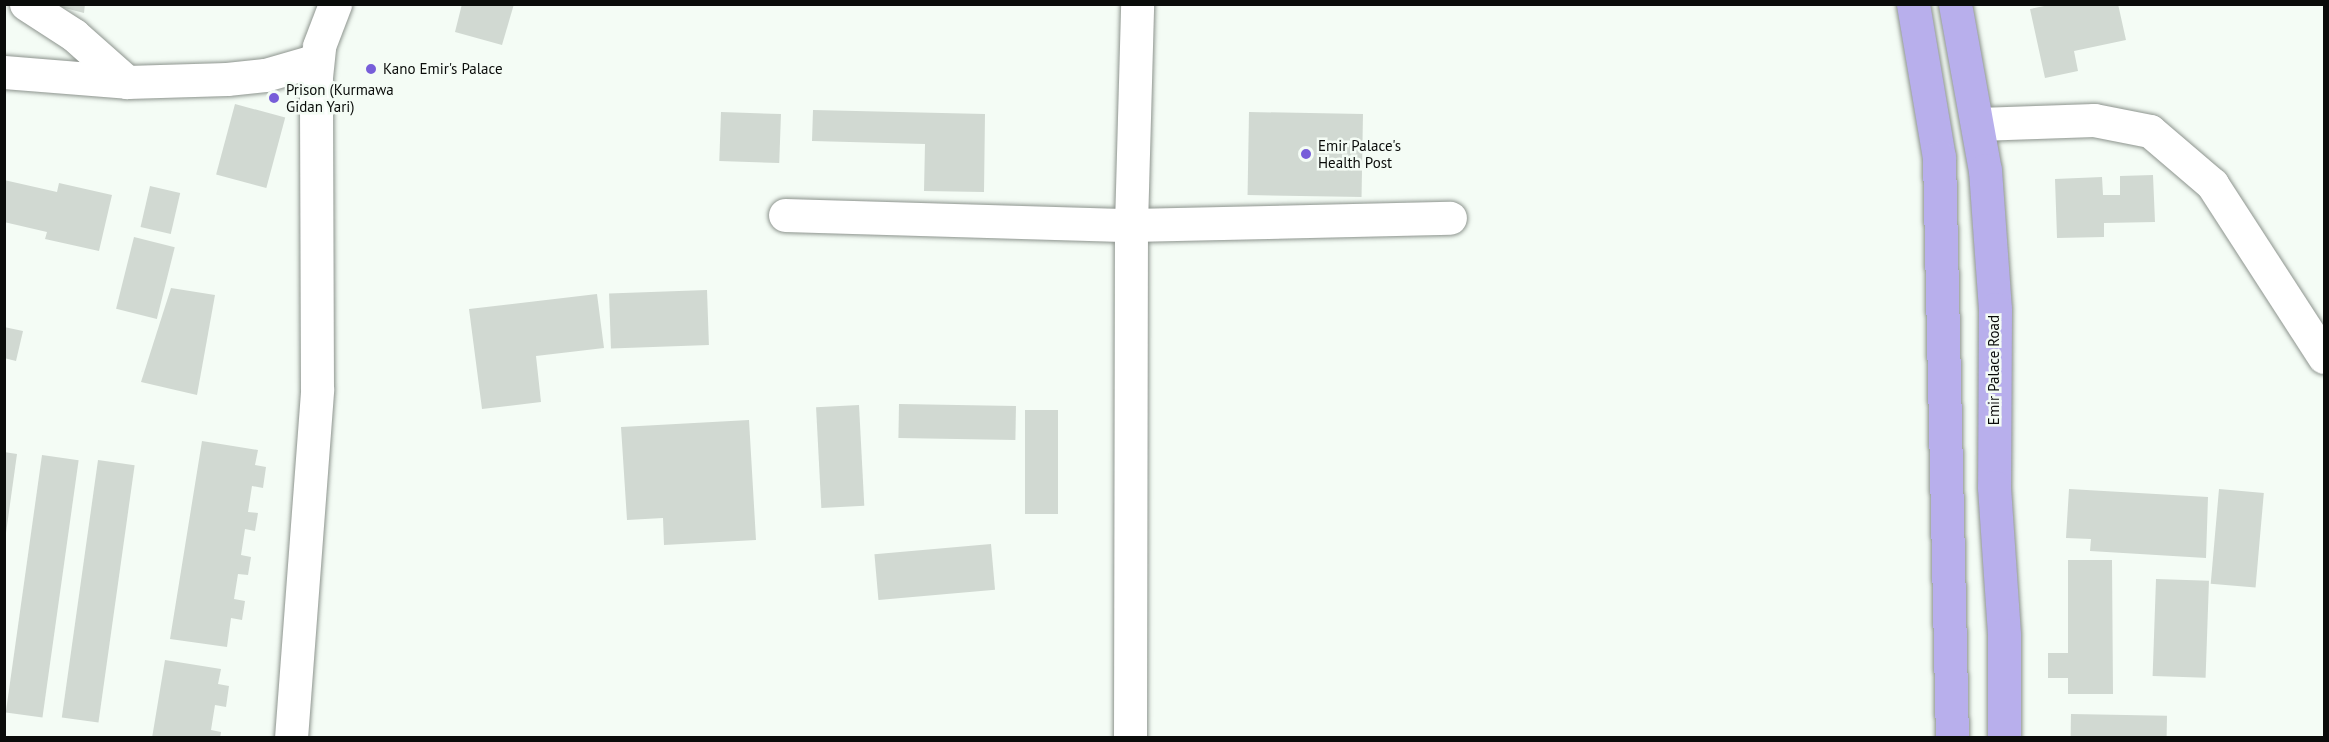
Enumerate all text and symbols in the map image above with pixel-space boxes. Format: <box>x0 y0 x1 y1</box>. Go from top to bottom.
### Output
place label: Kano Emir's Palace <box>383 60 503 78</box>
marker: Kano Emir's Palace <box>364 62 378 76</box>
place label: Prison (Kurmawa Gidan Yari) <box>286 80 394 115</box>
marker: Prison (Kurmawa Gidan Yari) <box>267 91 281 105</box>
place label: Emir Palace's Health Post <box>1318 136 1401 171</box>
marker: Emir Palace's Health Post <box>1299 147 1313 161</box>
street label: Emir Palace Road <box>1985 315 2003 425</box>

